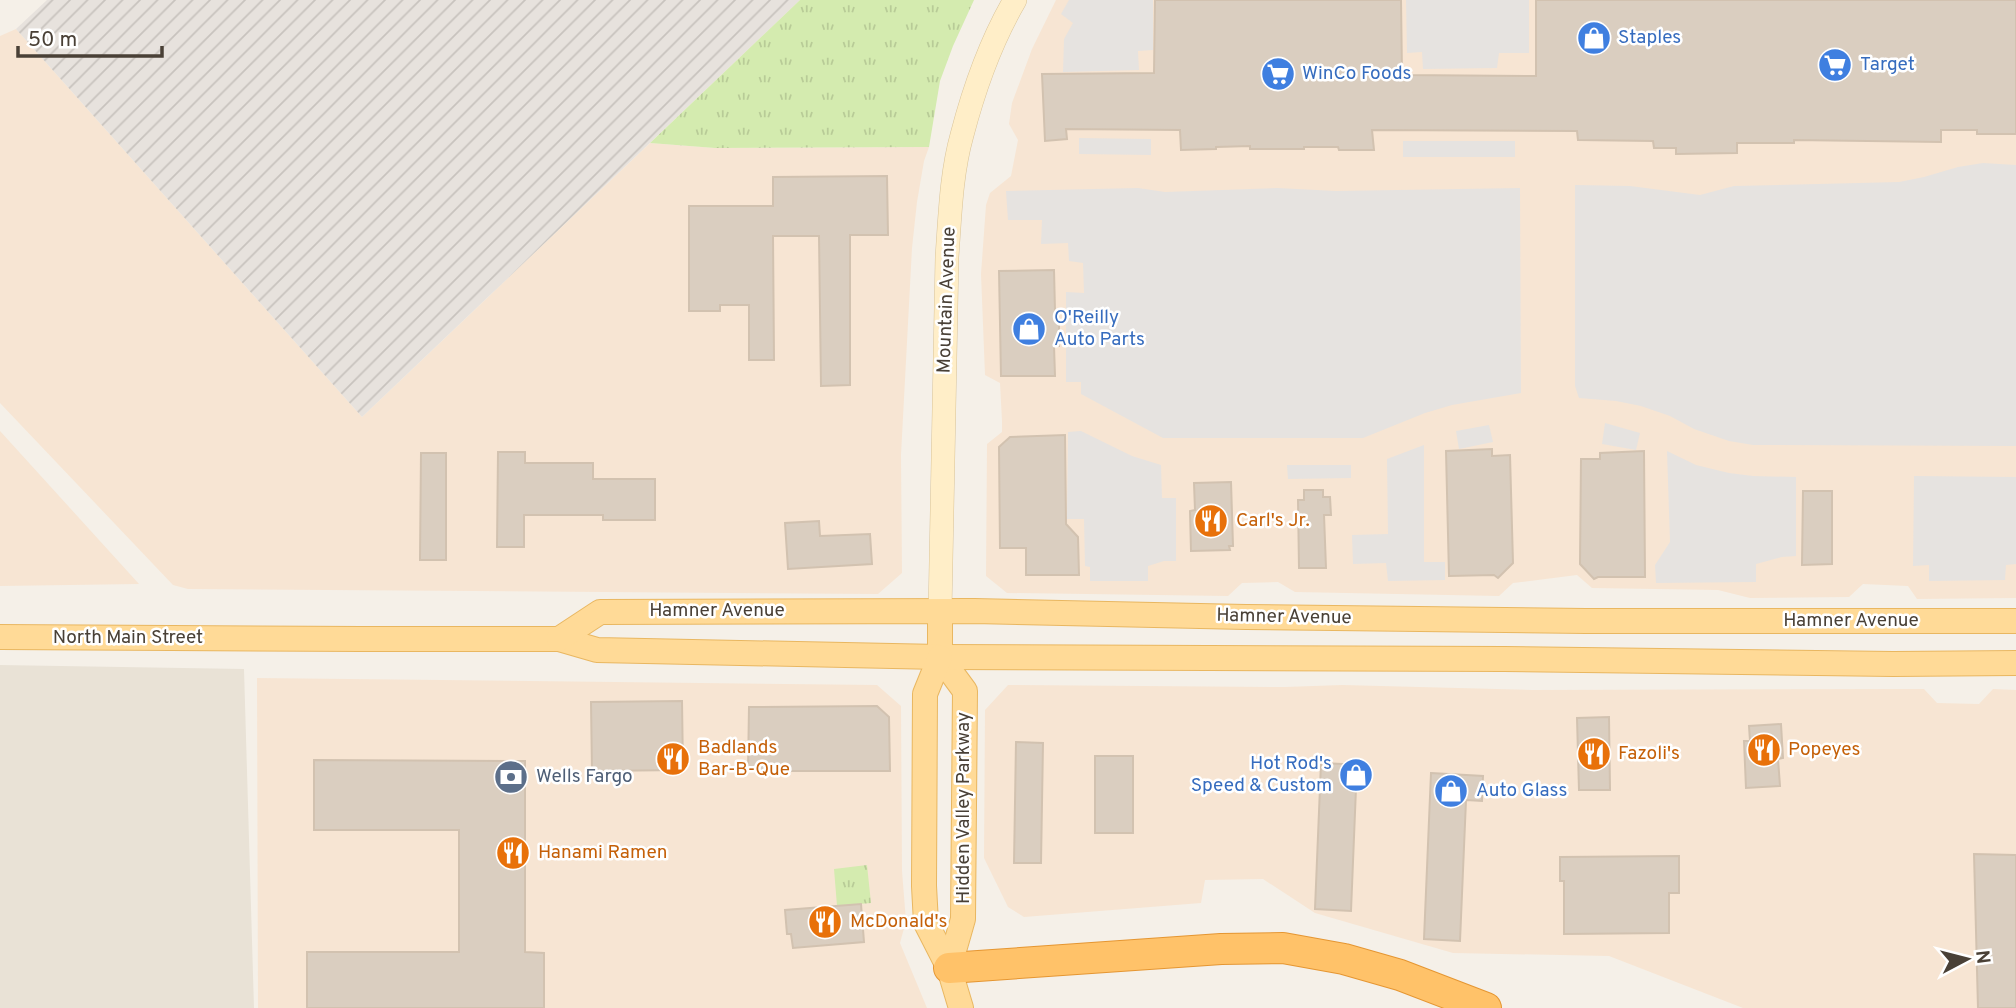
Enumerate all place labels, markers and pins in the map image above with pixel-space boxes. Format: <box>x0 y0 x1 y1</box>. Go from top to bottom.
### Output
shop icon: Staples <box>1575 19 1613 57</box>
place label: Staples <box>1618 26 1681 50</box>
supermarket icon: Target <box>1816 46 1854 84</box>
place label: Target <box>1860 53 1915 77</box>
supermarket icon: WinCo Foods <box>1259 55 1297 93</box>
place label: WinCo Foods <box>1302 62 1412 86</box>
place label: O'Reilly Auto Parts <box>1054 306 1145 352</box>
shop icon: O'Reilly Auto Parts <box>1010 310 1048 348</box>
restaurant icon: Carl's Jr. <box>1192 502 1230 540</box>
place label: Carl's Jr. <box>1236 509 1310 533</box>
restaurant icon: Popeyes <box>1745 731 1783 769</box>
restaurant icon: Fazoli's <box>1575 735 1613 773</box>
place label: Badlands Bar-B-Que <box>698 736 790 782</box>
place label: Popeyes <box>1788 738 1860 762</box>
restaurant icon: Badlands Bar-B-Que <box>654 740 692 778</box>
place label: Fazoli's <box>1618 742 1680 766</box>
place label: Hot Rod's Speed & Custom <box>1191 752 1332 798</box>
shop icon: Hot Rod's Speed & Custom <box>1337 756 1375 794</box>
bank icon: Wells Fargo <box>492 758 530 796</box>
place label: Wells Fargo <box>536 765 633 789</box>
shop icon: Auto Glass <box>1432 772 1470 810</box>
place label: Auto Glass <box>1476 779 1567 803</box>
restaurant icon: Hanami Ramen <box>494 834 532 872</box>
place label: Hanami Ramen <box>538 841 668 865</box>
restaurant icon: McDonald's <box>806 903 844 941</box>
place label: McDonald's <box>850 910 948 934</box>

